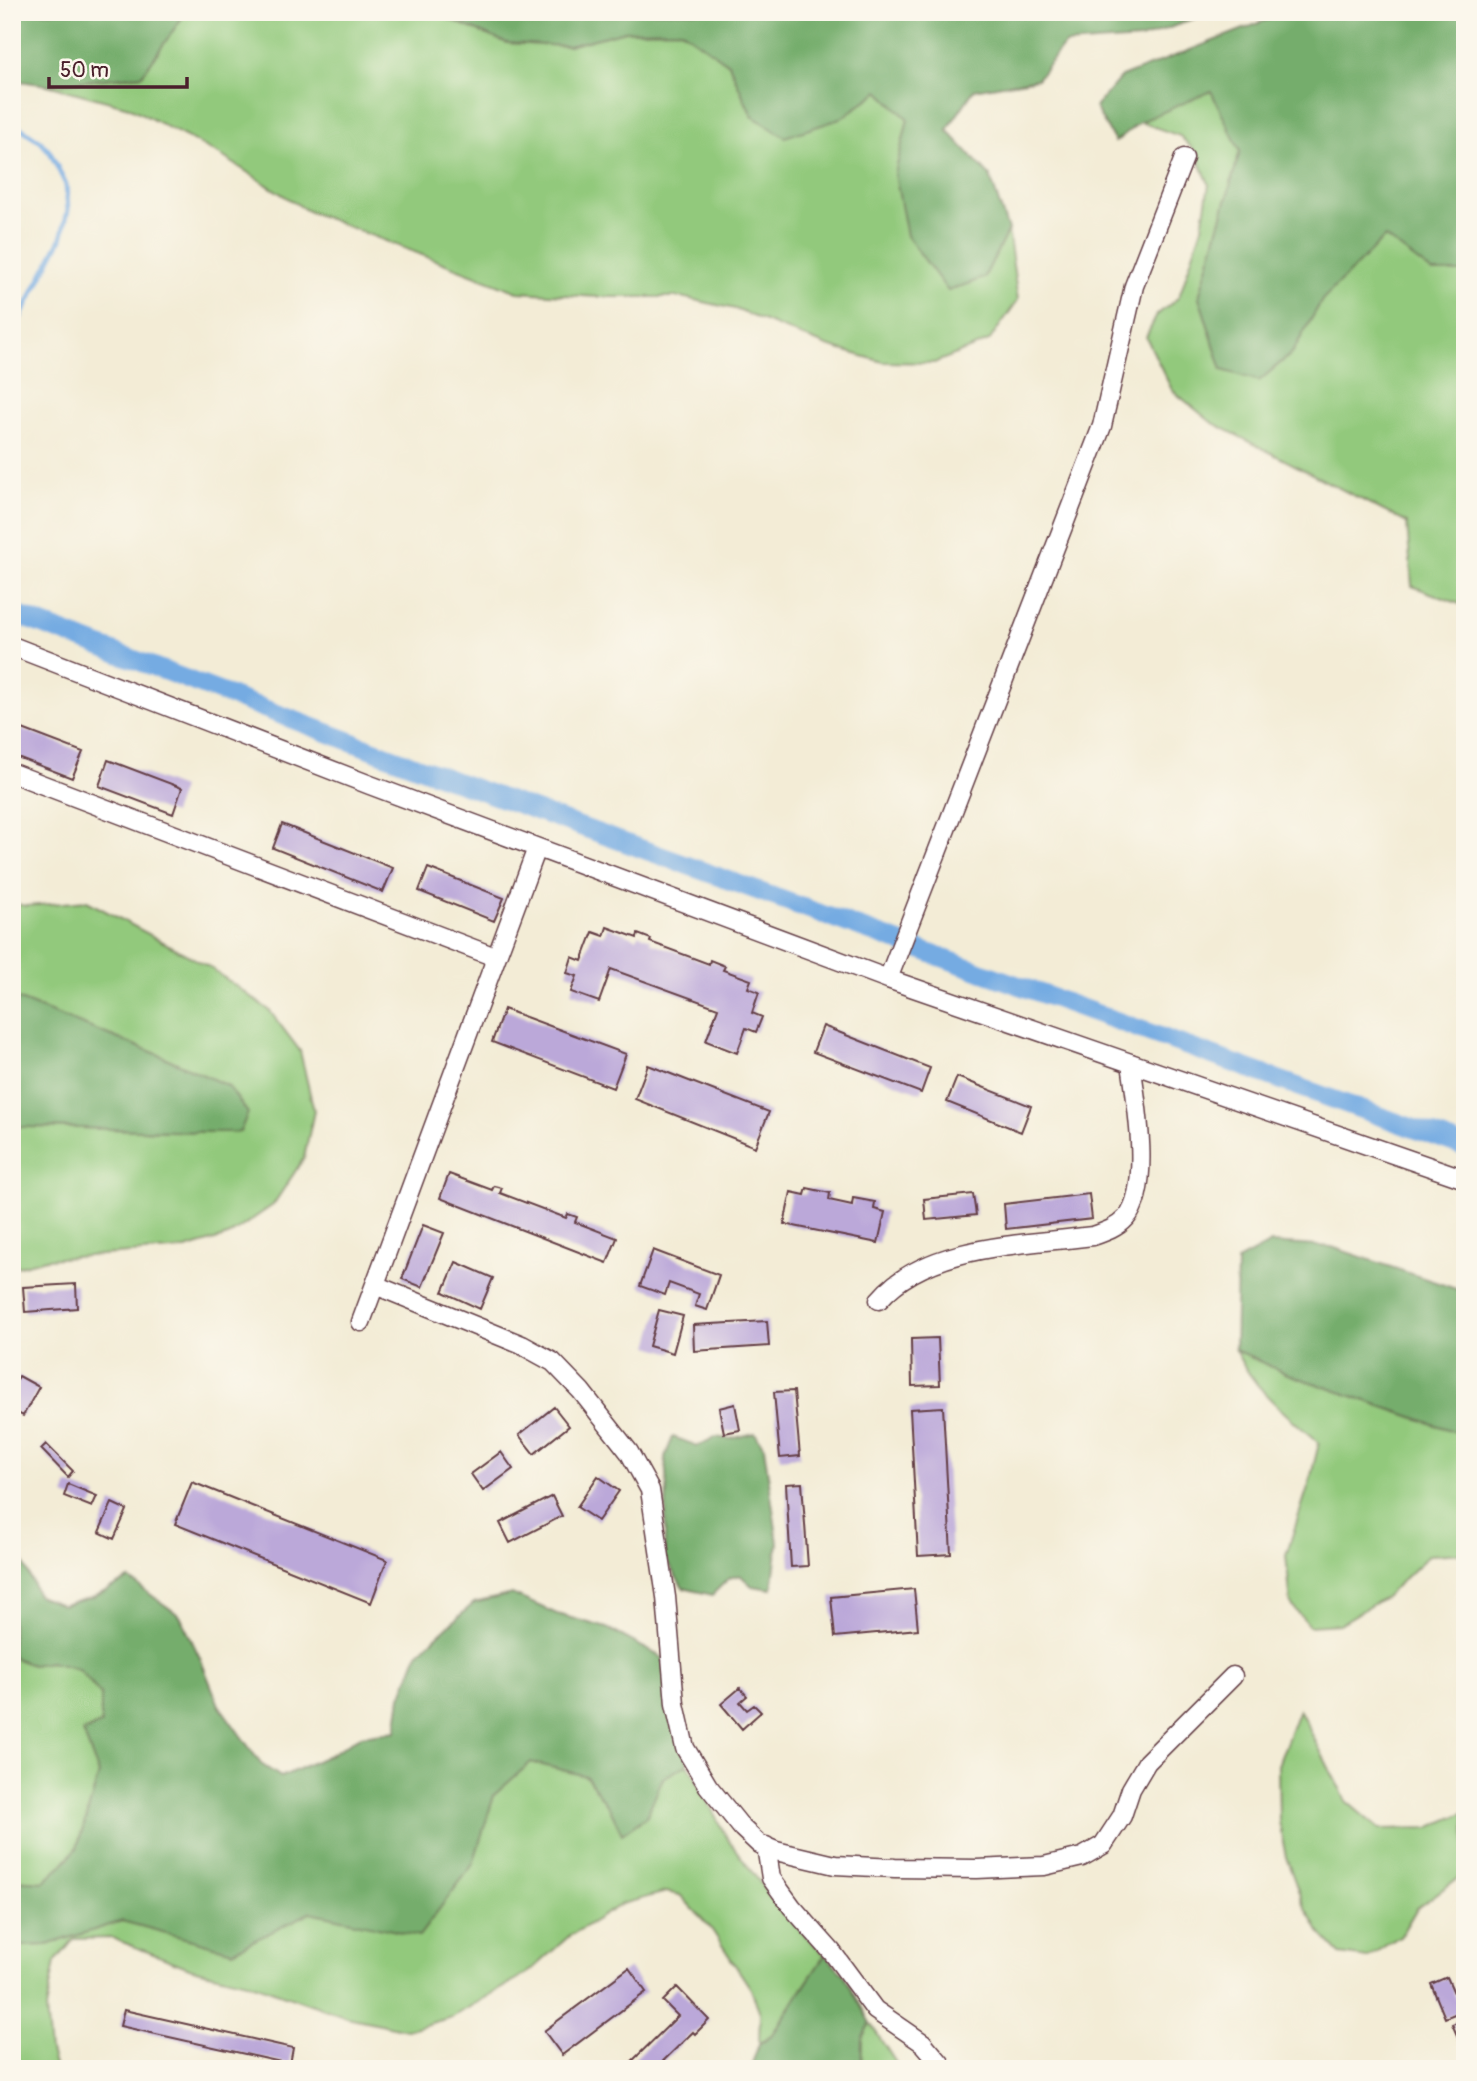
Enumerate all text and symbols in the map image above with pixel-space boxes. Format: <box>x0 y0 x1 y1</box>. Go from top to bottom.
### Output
scale bar <box>49 46 187 90</box>
text: 50 m <box>60 57 109 84</box>

